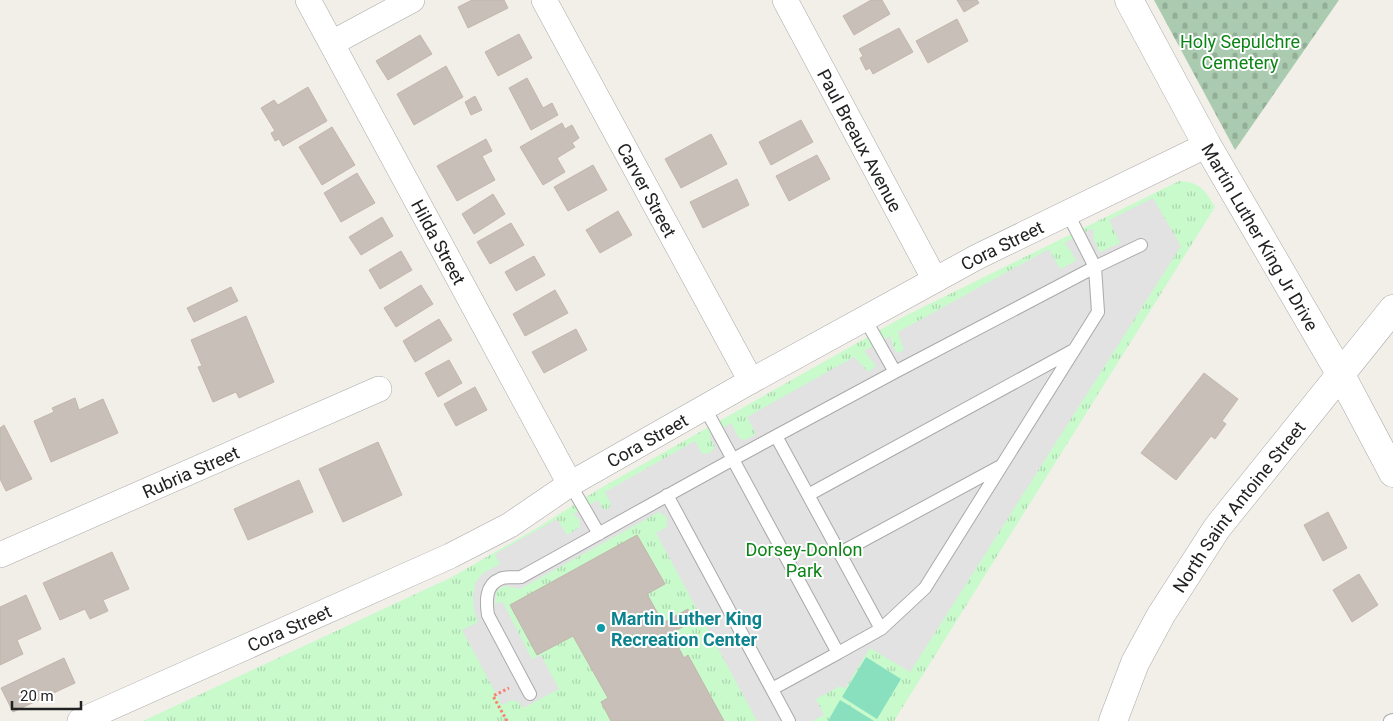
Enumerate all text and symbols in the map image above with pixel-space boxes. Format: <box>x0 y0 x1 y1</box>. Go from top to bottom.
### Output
park label: Holy Sepulchre Cemetery <box>1180 31 1300 73</box>
street label: Paul Breaux Avenue <box>813 65 907 215</box>
street label: Carver Street <box>613 139 681 241</box>
street label: Martin Luther King Jr Drive <box>1198 140 1323 334</box>
street label: Hilda Street <box>407 196 470 288</box>
street label: Cora Street <box>957 216 1047 274</box>
street label: Cora Street <box>603 409 691 471</box>
street label: North Saint Antoine Street <box>1168 417 1309 596</box>
street label: Rubria Street <box>139 441 242 502</box>
park label: Dorsey-Donlon Park <box>746 539 863 581</box>
street label: Cora Street <box>244 600 334 656</box>
place label: Martin Luther King Recreation Center <box>611 608 762 650</box>
marker: Martin Luther King Recreation Center <box>595 622 607 634</box>
scale bar <box>12 678 81 710</box>
text: 20 m <box>20 687 54 705</box>

